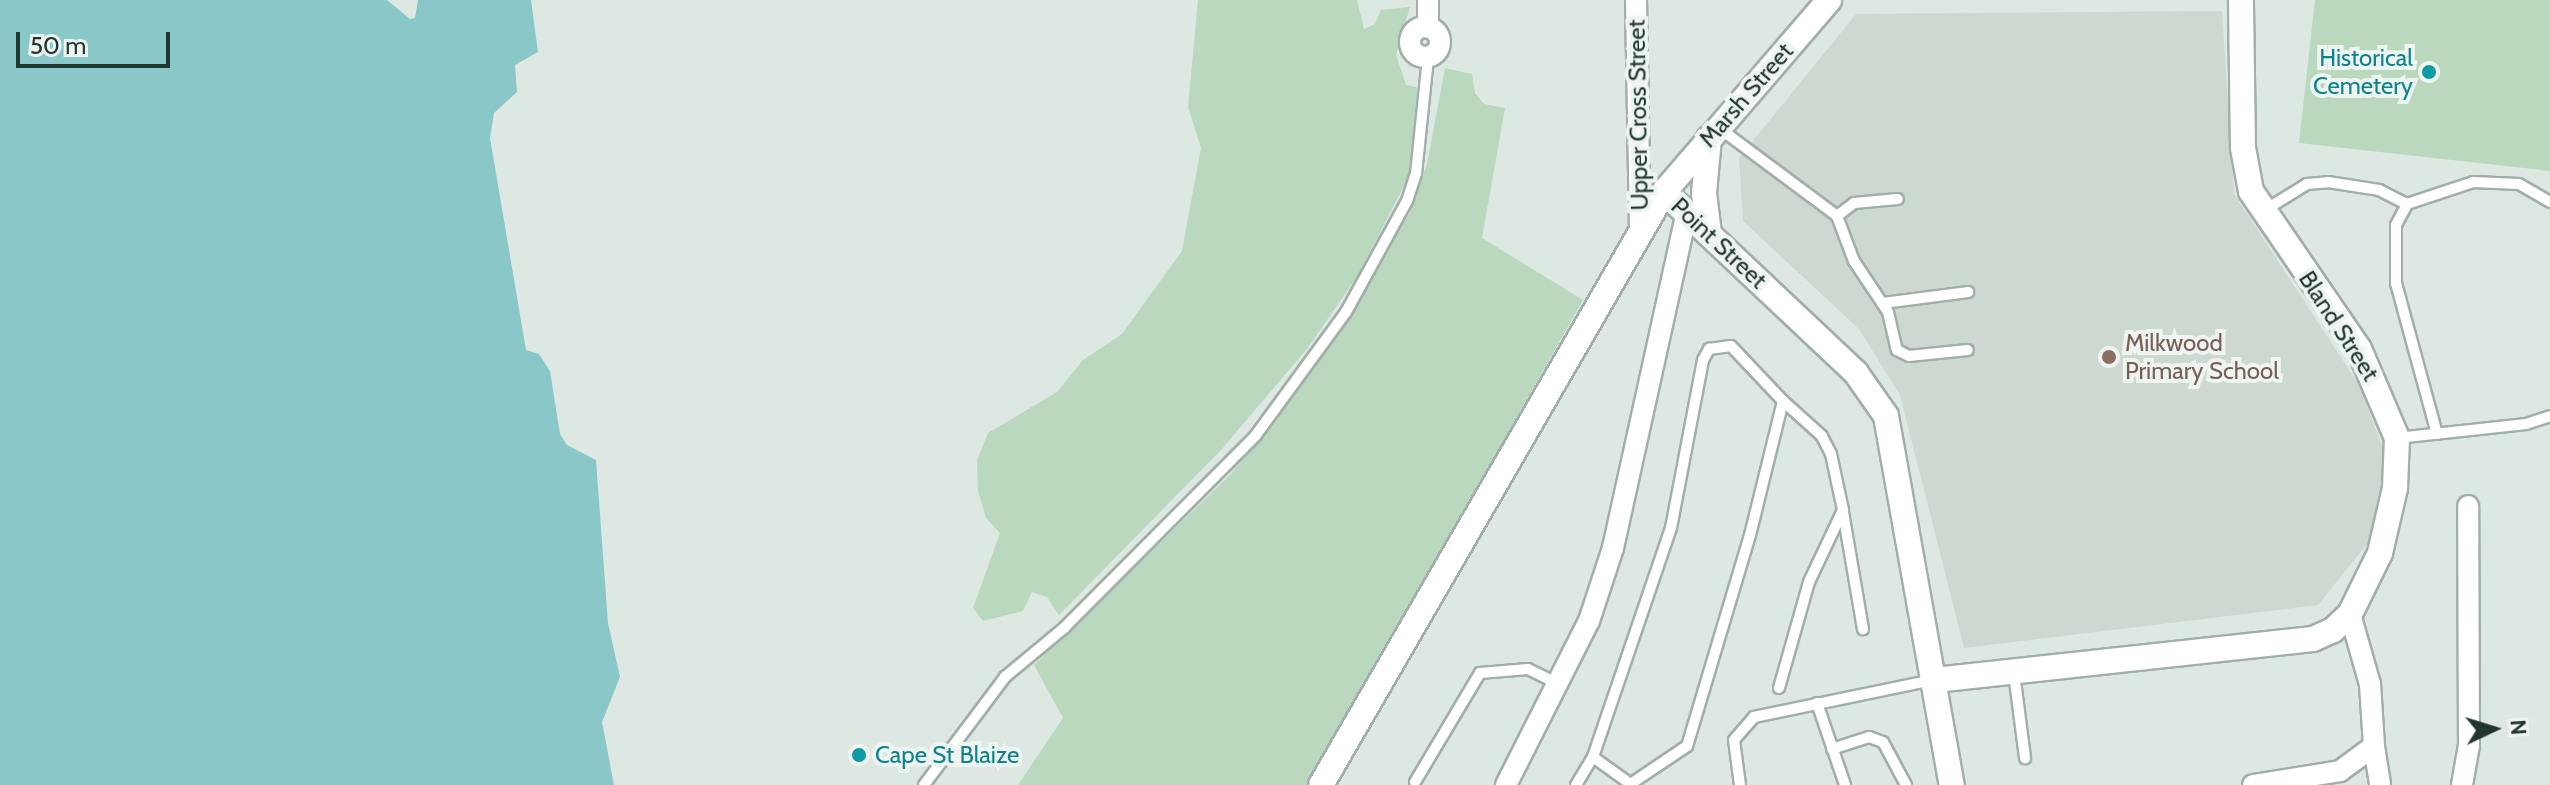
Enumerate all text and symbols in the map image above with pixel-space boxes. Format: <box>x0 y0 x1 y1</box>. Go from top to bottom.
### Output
scale bar <box>20 16 174 66</box>
street label: Upper Cross Street <box>1622 19 1654 211</box>
text: 50 m <box>30 31 86 60</box>
street label: Marsh Street <box>1693 37 1799 153</box>
place label: Historical Cemetery <box>2313 44 2413 100</box>
marker: Historical Cemetery <box>2420 63 2438 81</box>
street label: Point Street <box>1665 192 1773 294</box>
street label: Bland Street <box>2293 266 2385 386</box>
place label: Milkwood Primary School <box>2125 329 2279 385</box>
marker: Milkwood Primary School <box>2100 348 2118 366</box>
north arrow <box>2454 689 2534 769</box>
text: N <box>2504 719 2532 736</box>
place label: Cape St Blaize <box>875 741 1019 769</box>
marker: Cape St Blaize <box>850 746 868 764</box>

